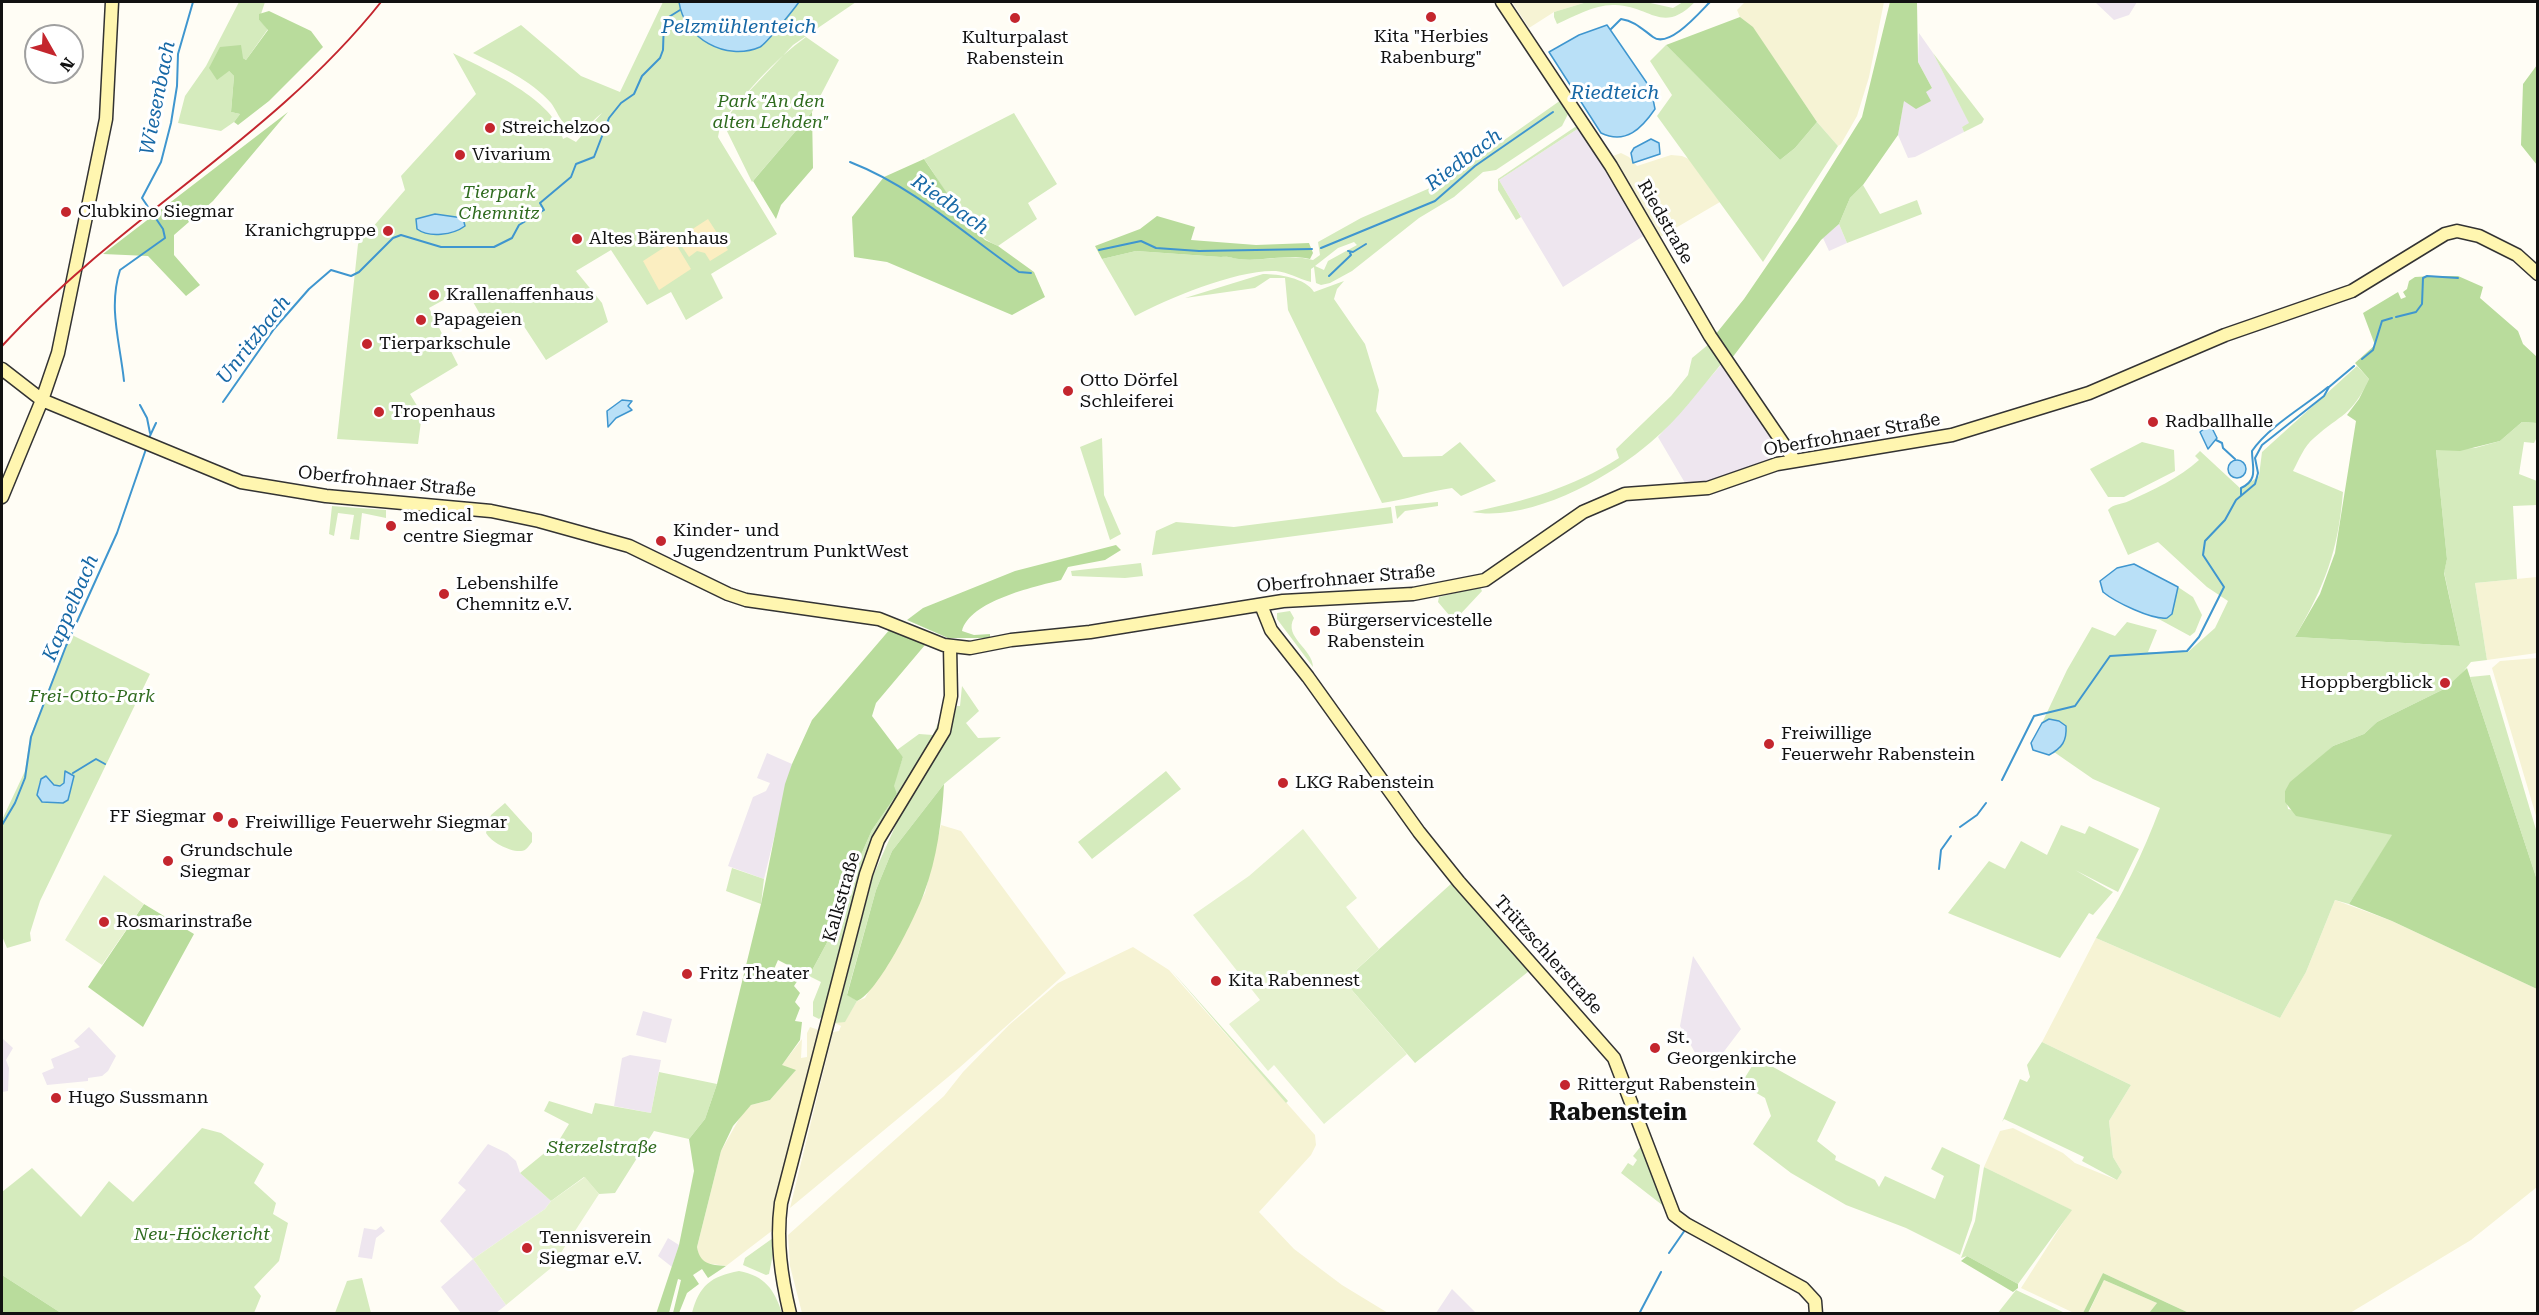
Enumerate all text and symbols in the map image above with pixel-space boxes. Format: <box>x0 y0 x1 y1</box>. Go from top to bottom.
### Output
marker: Kita "Herbies Rabenburg" <box>1424 10 1438 24</box>
marker: Kulturpalast Rabenstein <box>1008 11 1022 25</box>
water label: Pelzmühlenteich <box>661 15 817 39</box>
north arrow <box>24 24 84 84</box>
place label: Kita "Herbies Rabenburg" <box>1374 26 1488 68</box>
place label: Kulturpalast Rabenstein <box>962 27 1068 70</box>
water label: Wiesenbach <box>135 39 181 157</box>
text: N <box>56 54 78 75</box>
water label: Riedteich <box>1571 81 1659 105</box>
park label: Park "An den alten Lehden" <box>713 91 829 134</box>
place label: Streichelzoo <box>502 117 610 139</box>
marker: Streichelzoo <box>483 121 497 135</box>
water label: Riedbach <box>1421 124 1507 196</box>
place label: Vivarium <box>472 144 551 166</box>
marker: Vivarium <box>453 148 467 162</box>
water label: Riedbach <box>907 170 993 240</box>
street label: Riedstraße <box>1632 176 1698 268</box>
park label: Tierpark Chemnitz <box>459 182 539 224</box>
place label: Clubkino Siegmar <box>78 201 234 223</box>
marker: Clubkino Siegmar <box>59 205 73 219</box>
place label: Kranichgruppe <box>245 220 376 242</box>
marker: Kranichgruppe <box>381 224 395 238</box>
place label: Altes Bärenhaus <box>589 228 728 250</box>
marker: Altes Bärenhaus <box>570 232 584 246</box>
place label: Krallenaffenhaus <box>446 284 594 306</box>
marker: Krallenaffenhaus <box>427 288 441 302</box>
water label: Unritzbach <box>212 291 296 389</box>
place label: Papageien <box>433 309 522 331</box>
marker: Papageien <box>414 313 428 327</box>
place label: Tierparkschule <box>379 333 511 355</box>
marker: Tierparkschule <box>360 337 374 351</box>
place label: Otto Dörfel Schleiferei <box>1080 370 1178 412</box>
marker: Otto Dörfel Schleiferei <box>1061 384 1075 398</box>
place label: Tropenhaus <box>391 401 495 423</box>
marker: Tropenhaus <box>372 405 386 419</box>
street label: Oberfrohnaer Straße <box>1762 409 1942 461</box>
place label: Radballhalle <box>2165 411 2273 433</box>
marker: Radballhalle <box>2146 415 2160 429</box>
street label: Oberfrohnaer Straße <box>297 462 477 502</box>
place label: medical centre Siegmar <box>403 505 533 548</box>
marker: medical centre Siegmar <box>384 519 398 533</box>
place label: Kinder- und Jugendzentrum PunktWest <box>673 520 908 562</box>
marker: Kinder- und Jugendzentrum PunktWest <box>654 534 668 548</box>
water label: Kappelbach <box>38 551 104 665</box>
street label: Oberfrohnaer Straße <box>1256 560 1436 598</box>
place label: Lebenshilfe Chemnitz e.V. <box>456 573 572 616</box>
marker: Lebenshilfe Chemnitz e.V. <box>437 587 451 601</box>
place label: Bürgerservicestelle Rabenstein <box>1327 610 1492 652</box>
marker: Bürgerservicestelle Rabenstein <box>1308 624 1322 638</box>
place label: Hoppbergblick <box>2300 672 2433 694</box>
marker: Hoppbergblick <box>2438 676 2452 690</box>
park label: Frei-Otto-Park <box>29 686 155 708</box>
place label: Freiwillige Feuerwehr Rabenstein <box>1781 723 1975 766</box>
marker: Freiwillige Feuerwehr Rabenstein <box>1762 737 1776 751</box>
place label: LKG Rabenstein <box>1295 772 1434 794</box>
marker: LKG Rabenstein <box>1276 776 1290 790</box>
place label: FF Siegmar <box>109 806 206 828</box>
marker: FF Siegmar <box>211 810 225 824</box>
place label: Freiwillige Feuerwehr Siegmar <box>245 812 507 834</box>
marker: Freiwillige Feuerwehr Siegmar <box>226 816 240 830</box>
place label: Grundschule Siegmar <box>180 840 293 882</box>
street label: Kalkstraße <box>819 849 865 945</box>
marker: Grundschule Siegmar <box>161 854 175 868</box>
street label: Trützschlerstraße <box>1489 891 1607 1019</box>
place label: Rosmarinstraße <box>116 911 252 933</box>
marker: Rosmarinstraße <box>97 915 111 929</box>
place label: Fritz Theater <box>699 963 810 985</box>
marker: Fritz Theater <box>680 967 694 981</box>
place label: Kita Rabennest <box>1228 970 1360 992</box>
marker: Kita Rabennest <box>1209 974 1223 988</box>
place label: St. Georgenkirche <box>1667 1027 1796 1070</box>
marker: St. Georgenkirche <box>1648 1041 1662 1055</box>
place label: Rittergut Rabenstein <box>1577 1074 1756 1096</box>
marker: Rittergut Rabenstein <box>1558 1078 1572 1092</box>
place label: Hugo Sussmann <box>68 1087 208 1109</box>
marker: Hugo Sussmann <box>49 1091 63 1105</box>
district label: Rabenstein <box>1549 1099 1687 1127</box>
park label: Sterzelstraße <box>547 1137 657 1159</box>
park label: Neu-Höckericht <box>134 1224 270 1246</box>
place label: Tennisverein Siegmar e.V. <box>539 1227 652 1270</box>
marker: Tennisverein Siegmar e.V. <box>520 1241 534 1255</box>

